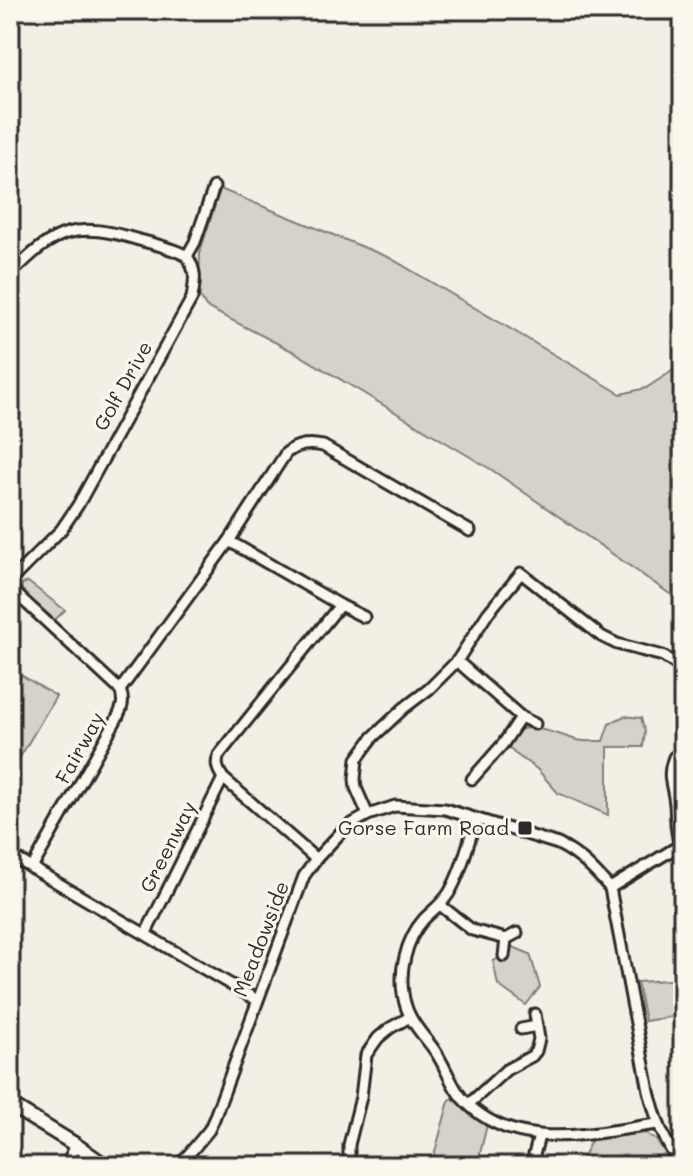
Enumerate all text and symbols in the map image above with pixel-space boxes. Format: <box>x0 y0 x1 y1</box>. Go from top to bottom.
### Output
street label: Golf Drive <box>87 336 157 435</box>
street label: Fairway <box>49 707 109 788</box>
street label: Greenway <box>133 796 201 897</box>
place label: Gorse Farm Road <box>338 814 509 840</box>
marker: Gorse Farm Road <box>516 819 534 837</box>
street label: Meadowside <box>226 877 294 1000</box>

